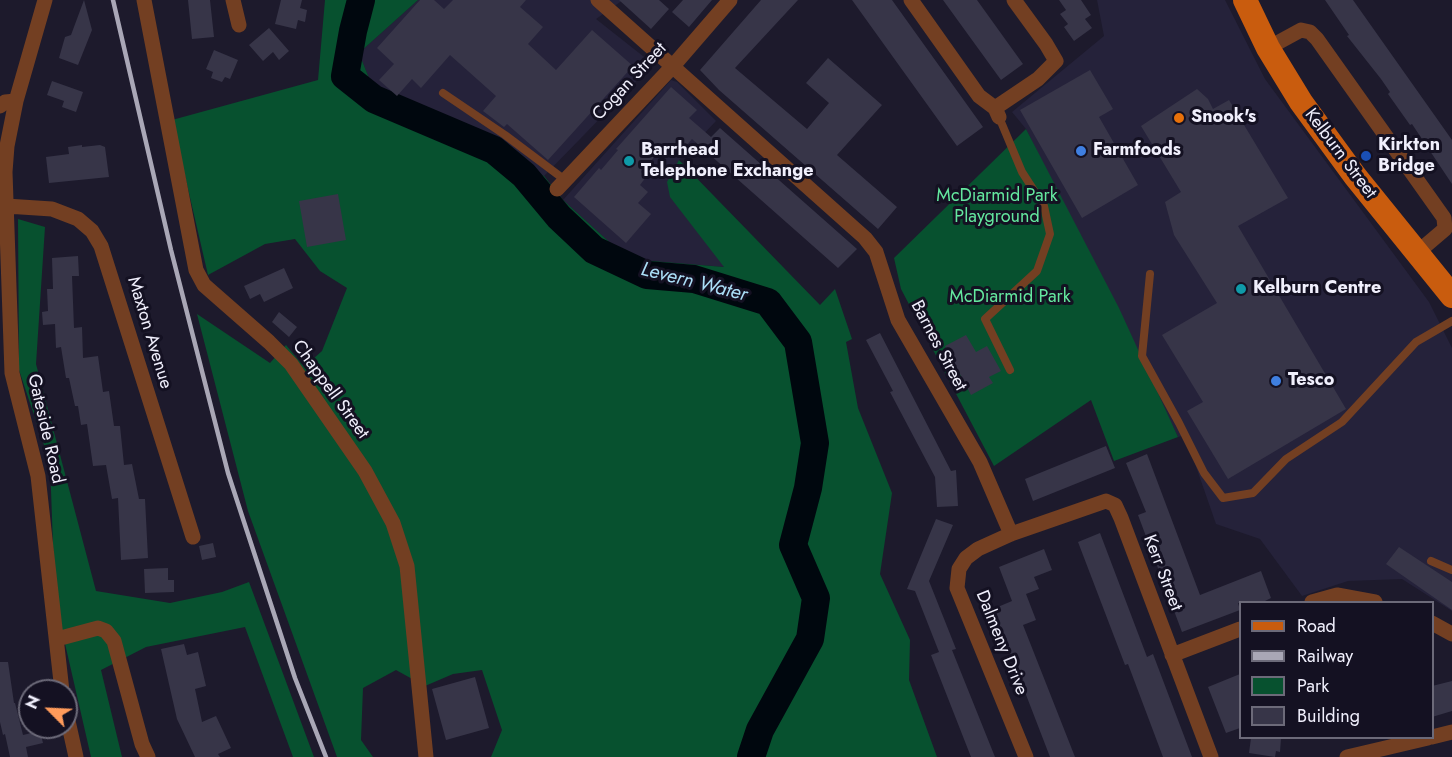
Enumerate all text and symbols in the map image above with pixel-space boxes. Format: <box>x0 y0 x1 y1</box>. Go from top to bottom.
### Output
street label: Cogan Street <box>588 38 672 126</box>
street label: Kelburn Street <box>1299 105 1381 203</box>
place label: Snook's <box>1191 107 1256 129</box>
marker: Snook's <box>1172 111 1186 125</box>
place label: Kirkton Bridge <box>1378 135 1440 178</box>
place label: Barrhead Telephone Exchange <box>641 140 813 182</box>
place label: Farmfoods <box>1093 140 1181 162</box>
marker: Farmfoods <box>1074 144 1088 158</box>
marker: Kirkton Bridge <box>1359 149 1373 163</box>
marker: Barrhead Telephone Exchange <box>622 154 636 168</box>
park label: McDiarmid Park Playground <box>936 186 1058 228</box>
water label: Levern Water <box>638 258 750 308</box>
street label: Maxton Avenue <box>122 274 176 392</box>
place label: Kelburn Centre <box>1253 278 1381 300</box>
marker: Kelburn Centre <box>1234 282 1248 296</box>
park label: McDiarmid Park <box>949 287 1071 309</box>
street label: Barnes Street <box>905 297 971 395</box>
street label: Chappell Street <box>287 336 373 444</box>
place label: Tesco <box>1288 370 1334 392</box>
street label: Gateside Road <box>22 372 68 486</box>
marker: Tesco <box>1269 374 1283 388</box>
street label: Kerr Street <box>1138 532 1186 614</box>
street label: Dalmeny Drive <box>970 587 1032 699</box>
legend <box>1239 601 1434 739</box>
text: Road <box>1297 613 1336 639</box>
text: Railway <box>1297 643 1353 669</box>
text: Park <box>1297 673 1329 699</box>
north arrow <box>18 679 78 739</box>
text: N <box>20 692 46 713</box>
text: Building <box>1297 703 1360 729</box>

